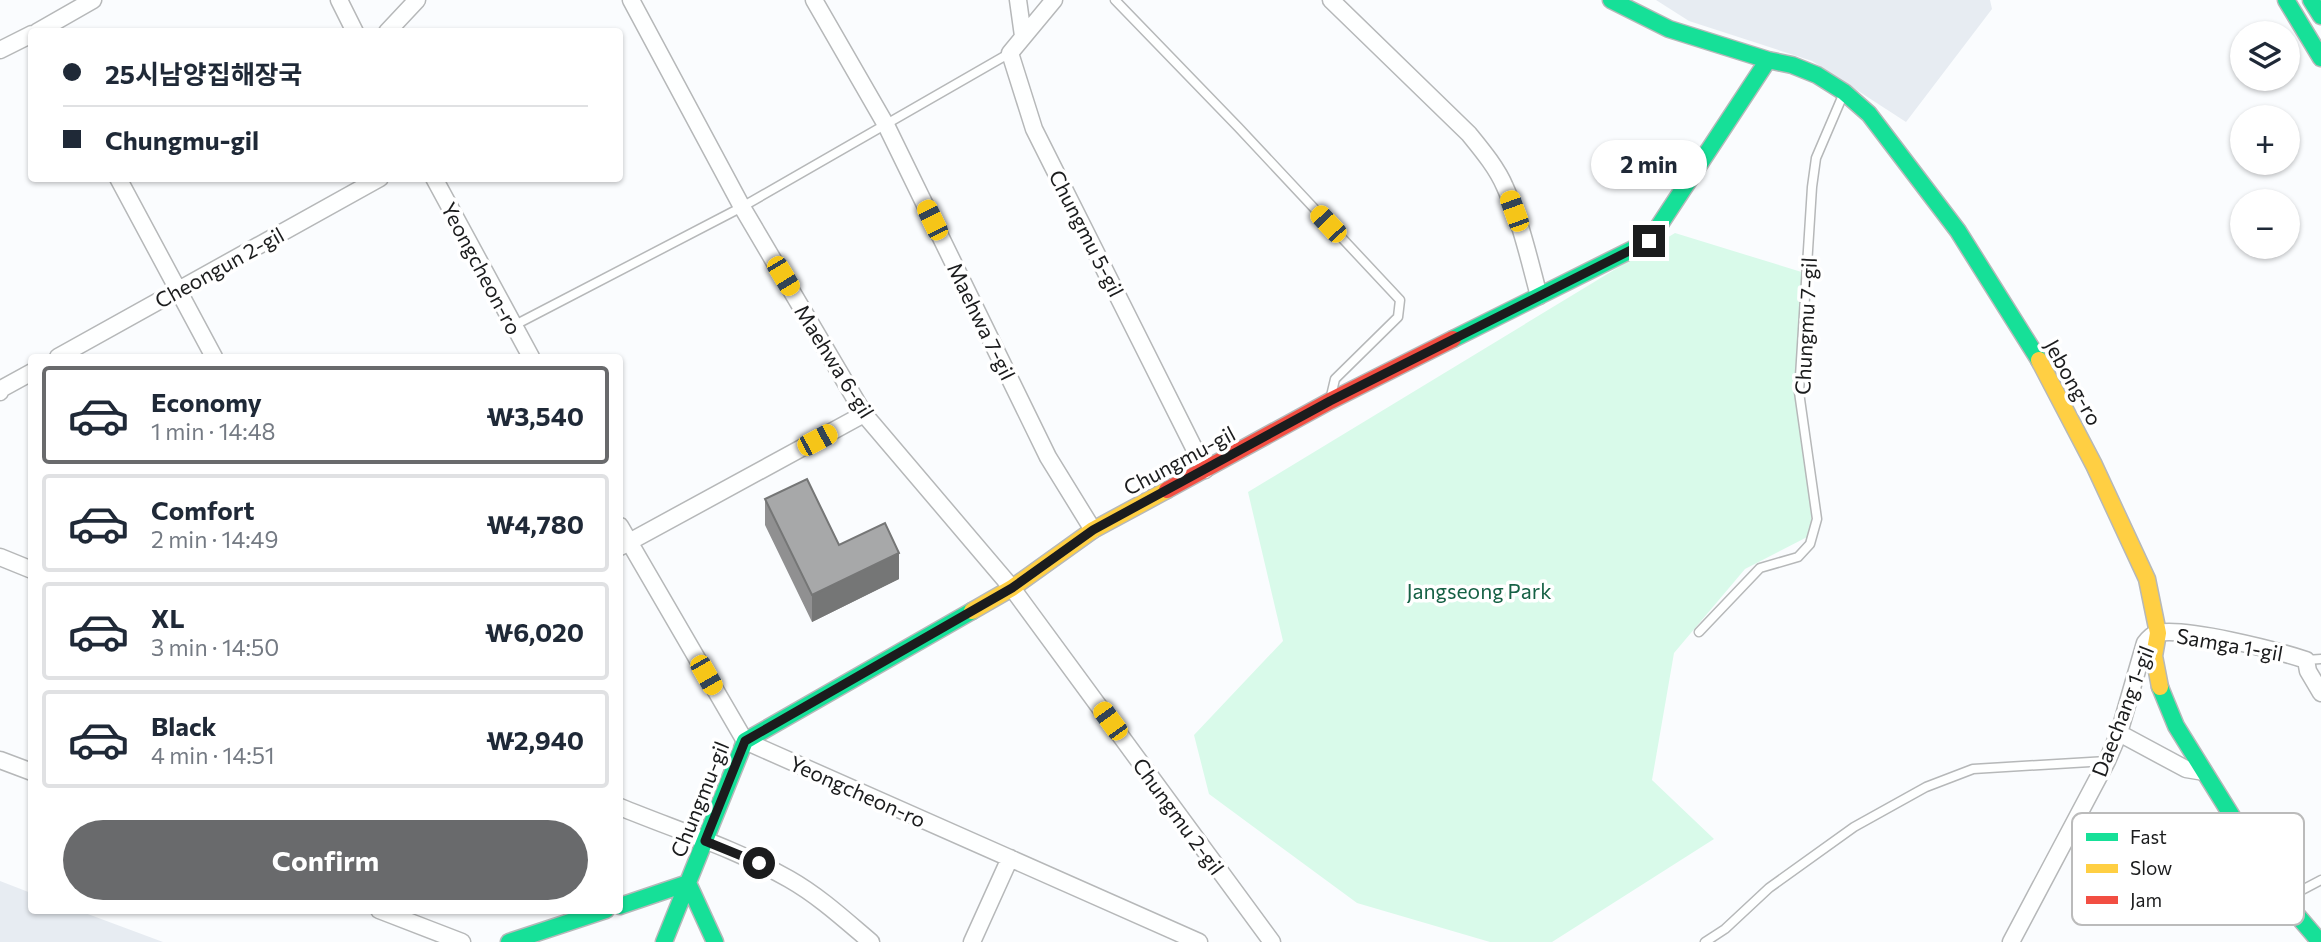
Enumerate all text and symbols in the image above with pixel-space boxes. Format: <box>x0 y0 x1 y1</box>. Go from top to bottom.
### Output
map controls <box>2230 21 2300 259</box>
button: layers <box>2230 21 2300 91</box>
text: 25시남양집해장국 <box>105 58 302 89</box>
button: + <box>2230 105 2300 175</box>
text: Chungmu-gil <box>105 124 259 155</box>
callout: 2 min <box>1591 140 1707 188</box>
text: 2 min <box>1620 150 1678 178</box>
street label: Chungmu 5-gil <box>1044 166 1130 300</box>
car <box>1497 188 1532 234</box>
button: − <box>2230 189 2300 259</box>
car <box>914 197 951 243</box>
street label: Yeongcheon-ro <box>437 198 527 338</box>
car <box>1306 201 1351 247</box>
street label: Cheongun 2-gil <box>150 221 288 313</box>
route end <box>1633 225 1665 257</box>
car <box>764 253 803 299</box>
street label: Chungmu 7-gil <box>1789 257 1821 395</box>
street label: Maehwa 7-gil <box>943 258 1021 384</box>
street label: Maehwa 6-gil <box>790 300 880 422</box>
street label: Jebong-ro <box>2040 335 2108 429</box>
icon: car <box>67 384 130 447</box>
text: Economy <box>151 386 262 417</box>
text: ₩3,540 <box>486 400 584 431</box>
text: 1 min · 14:48 <box>151 417 275 445</box>
street label: Chungmu-gil <box>1119 420 1239 500</box>
car <box>794 421 841 459</box>
icon: car <box>67 492 130 555</box>
text: Comfort <box>151 494 254 525</box>
text: ₩4,780 <box>486 508 584 539</box>
text: 2 min · 14:49 <box>151 525 278 553</box>
park label: Jangseong Park <box>1406 578 1552 603</box>
icon: car <box>67 600 130 663</box>
text: XL <box>151 602 185 633</box>
text: ₩6,020 <box>485 616 584 647</box>
street label: Samga 1-gil <box>2175 622 2285 666</box>
text: 3 min · 14:50 <box>151 633 279 661</box>
street label: Daechang 1-gil <box>2086 642 2158 780</box>
car <box>687 652 726 698</box>
car <box>1090 698 1131 744</box>
icon: car <box>67 708 130 771</box>
text: Black <box>151 710 217 741</box>
text: ₩2,940 <box>486 724 584 755</box>
street label: Chungmu-gil <box>664 737 734 861</box>
text: 4 min · 14:51 <box>151 741 275 769</box>
street label: Yeongcheon-ro <box>786 750 930 832</box>
street label: Chungmu 2-gil <box>1128 753 1230 879</box>
legend <box>2072 813 2304 925</box>
button: Confirm <box>63 820 588 900</box>
text: Fast <box>2130 825 2167 848</box>
route start <box>743 847 775 879</box>
text: Slow <box>2130 856 2172 879</box>
text: Jam <box>2130 888 2162 911</box>

